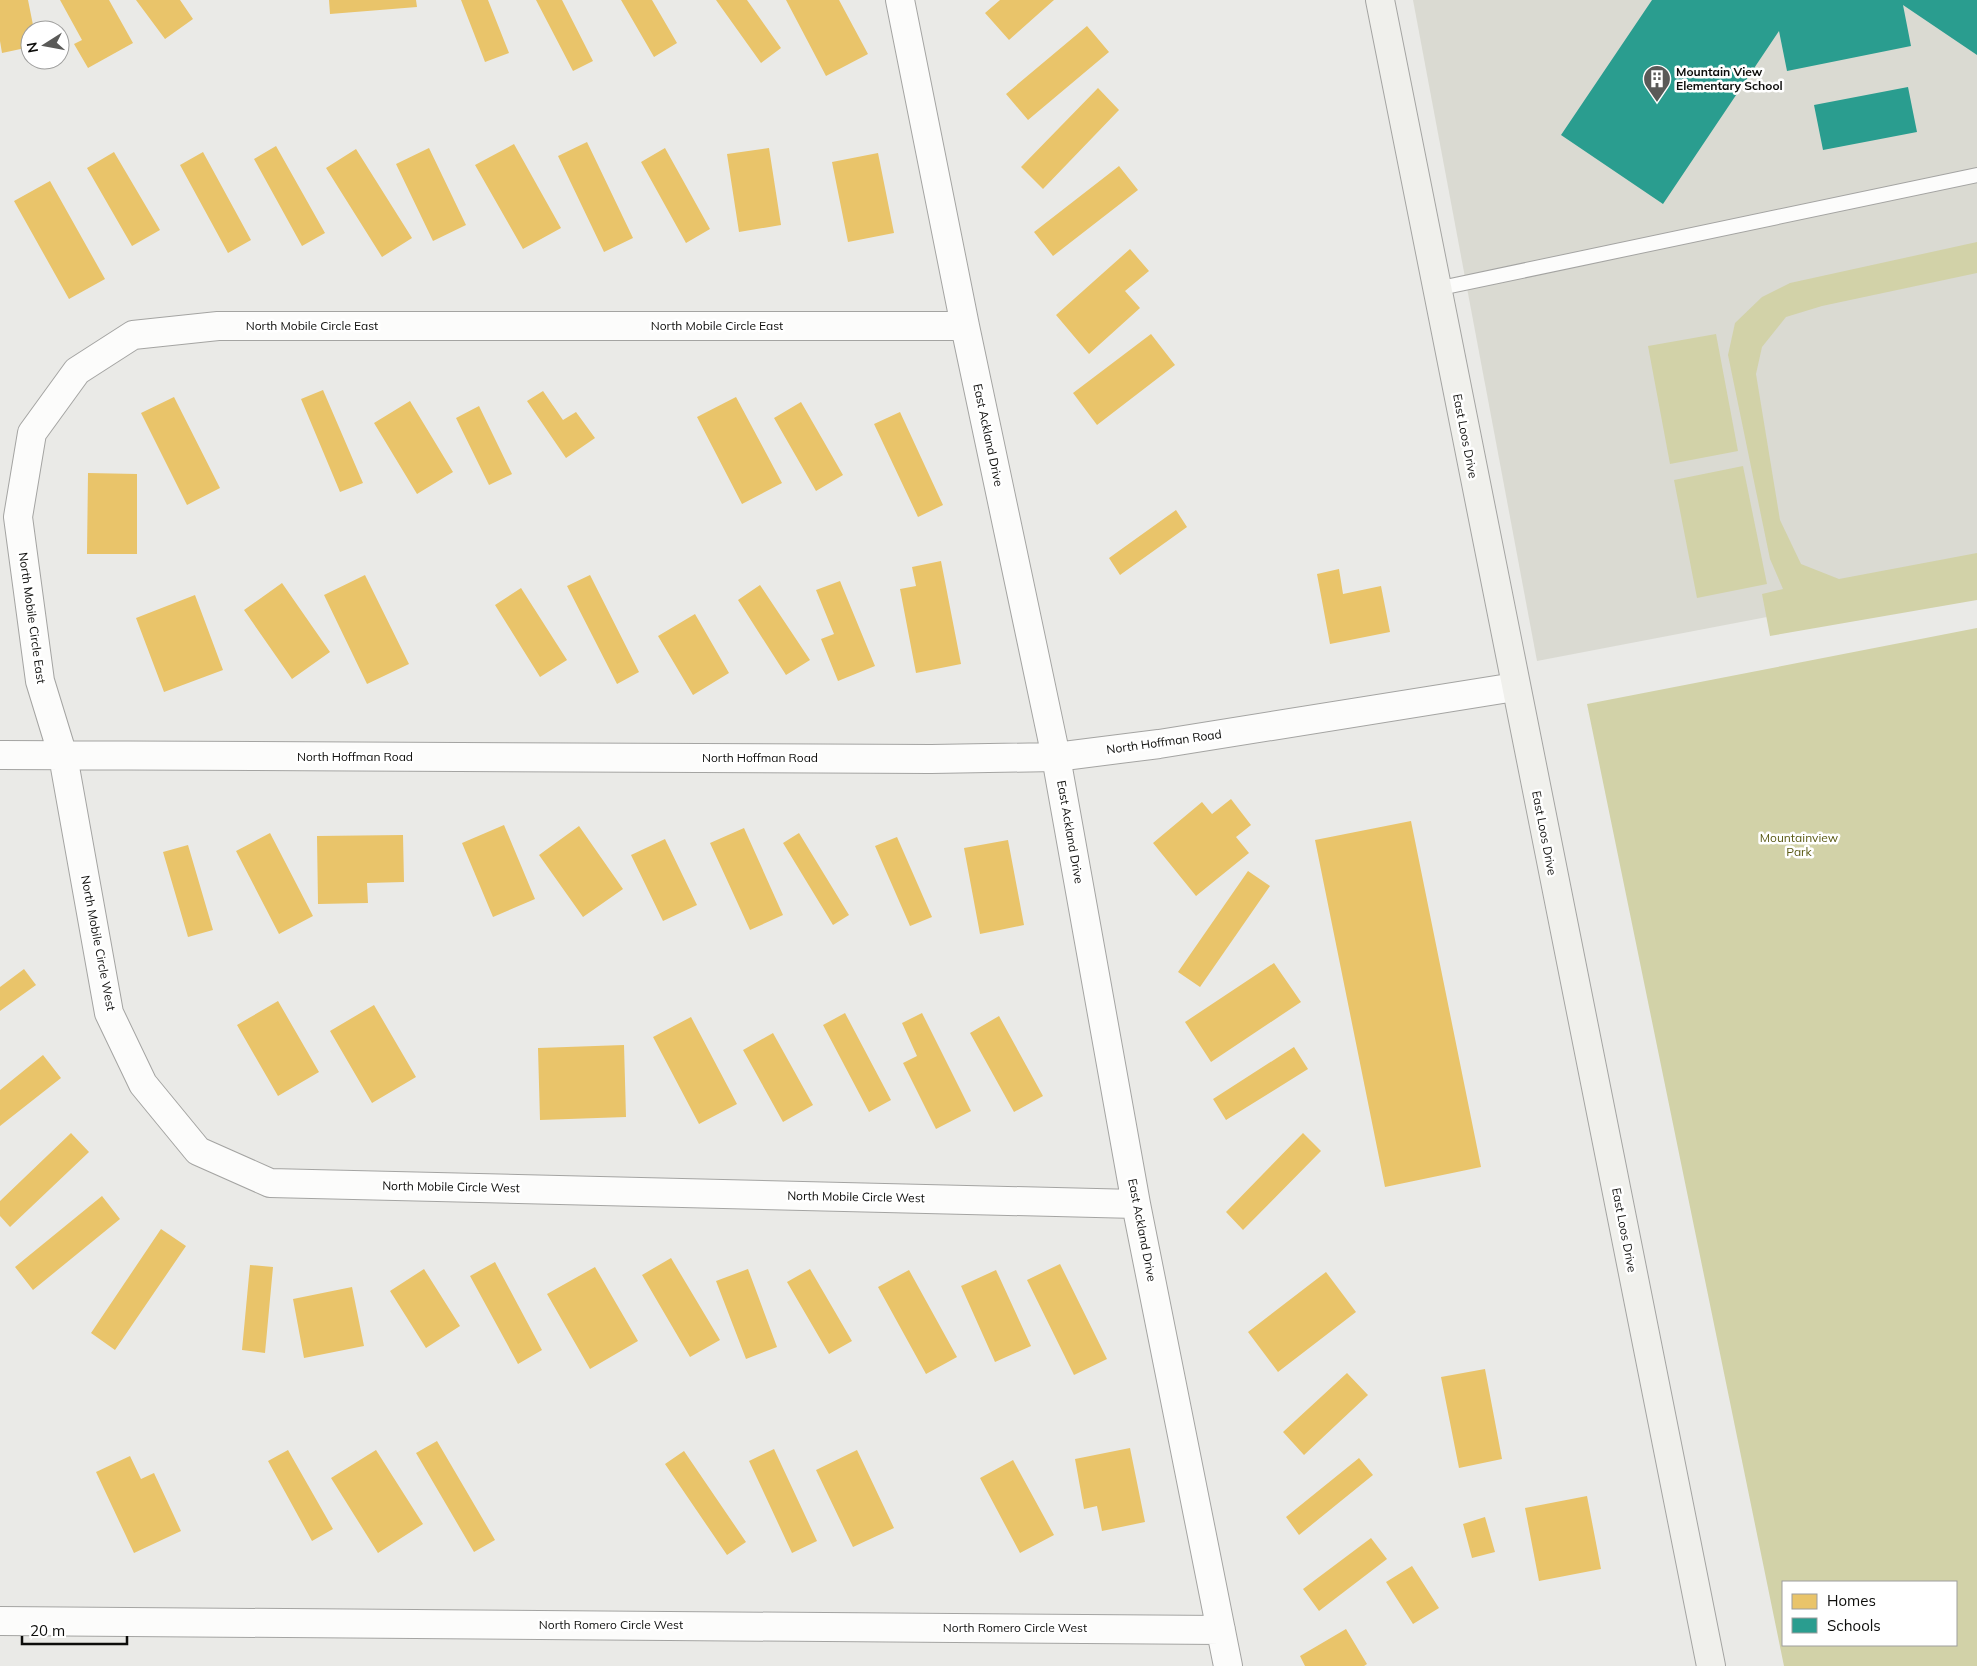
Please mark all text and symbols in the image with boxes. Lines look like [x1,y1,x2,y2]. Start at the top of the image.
north arrow [20,20,70,70]
text: N [22,41,42,54]
building icon: Mountain View Elementary School [1642,64,1672,103]
place label: Mountain View Elementary School [1676,64,1783,93]
street label: North Mobile Circle East [246,318,378,333]
street label: North Mobile Circle East [651,318,783,333]
street label: East Ackland Drive [970,382,1007,488]
street label: East Loos Drive [1450,392,1481,479]
street label: North Mobile Circle East [16,551,49,685]
street label: North Hoffman Road [1105,726,1222,757]
street label: North Hoffman Road [297,749,413,764]
street label: North Hoffman Road [702,750,818,765]
street label: East Ackland Drive [1054,779,1087,885]
street label: East Loos Drive [1529,789,1560,876]
park label: Mountainview Park [1760,830,1839,859]
street label: North Mobile Circle West [78,874,119,1012]
street label: East Ackland Drive [1125,1177,1160,1283]
street label: North Mobile Circle West [382,1178,520,1195]
street label: East Loos Drive [1609,1186,1640,1273]
street label: North Mobile Circle West [787,1188,925,1205]
legend [1782,1581,1957,1646]
text: Homes [1827,1591,1876,1610]
scale bar [22,1614,128,1646]
text: Schools [1827,1616,1881,1635]
street label: North Romero Circle West [539,1617,683,1632]
street label: North Romero Circle West [943,1620,1087,1635]
text: 20 m [30,1621,65,1640]

